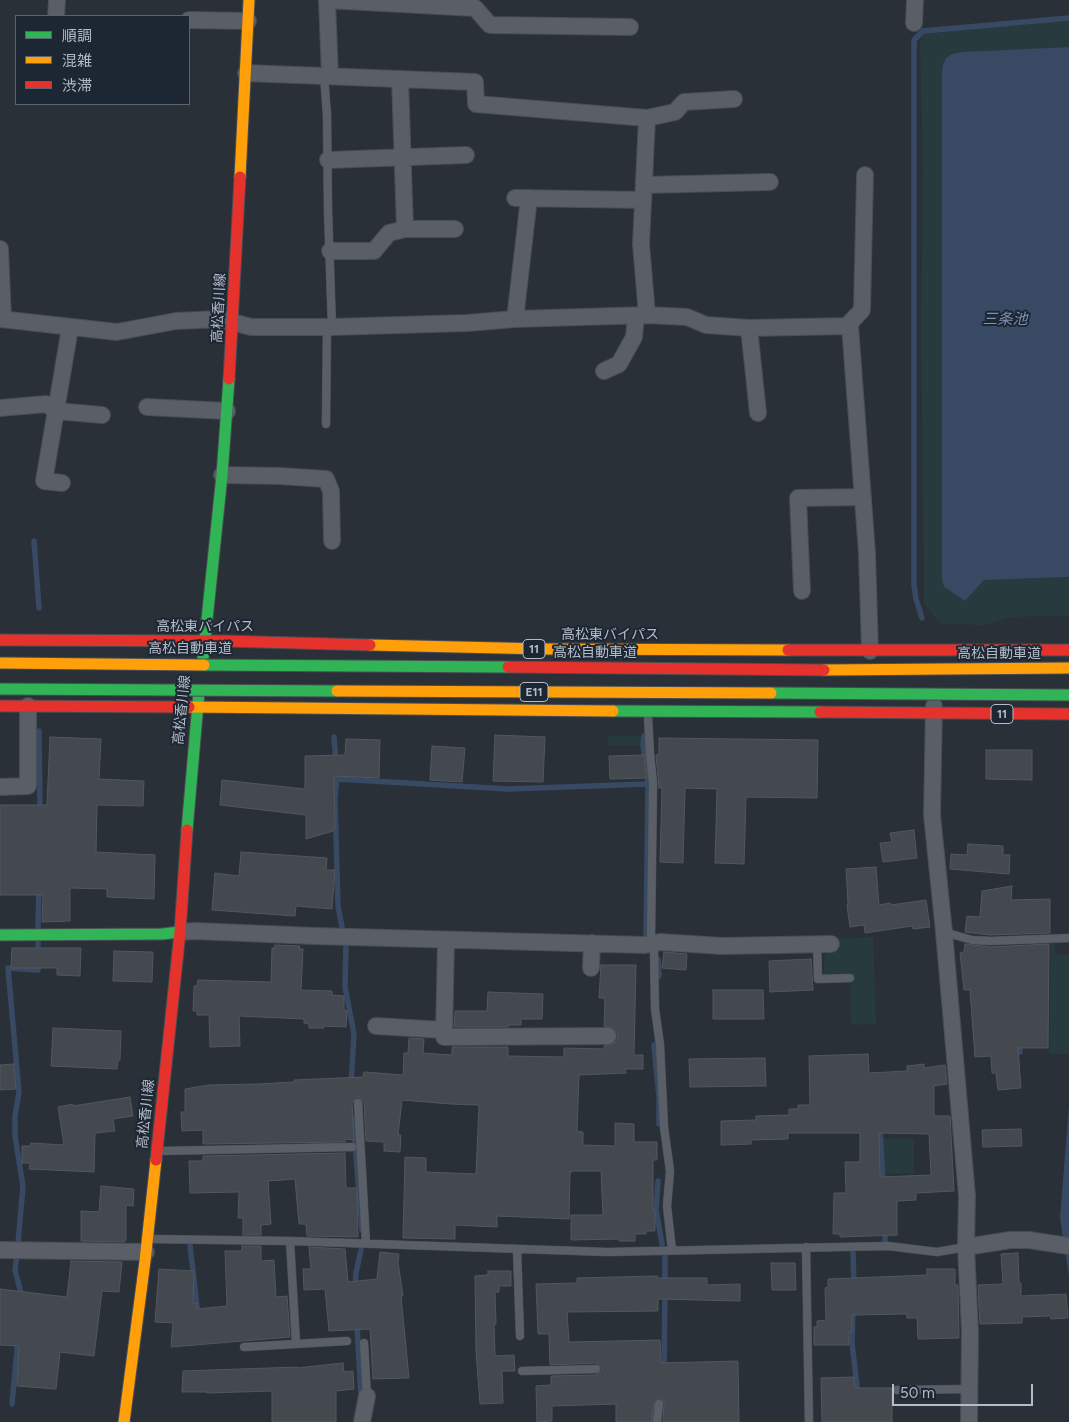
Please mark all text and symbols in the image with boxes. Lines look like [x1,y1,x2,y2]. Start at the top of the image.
legend [15,15,190,105]
text: 順調 [62,27,92,45]
text: 混雑 [62,52,92,70]
text: 渋滞 [62,77,92,95]
street label: 高松香川線 [209,273,229,343]
water label: 三条池 [983,311,1027,329]
street label: 高松東バイパス [156,619,254,635]
street label: 高松東バイパス [561,627,659,643]
road number: 11 [523,640,545,659]
street label: 高松自動車道 [148,641,232,657]
street label: 高松自動車道 [553,645,637,661]
street label: 高松自動車道 [957,646,1041,662]
street label: 高松香川線 [170,674,194,746]
road number: E11 [520,682,548,702]
road number: 11 [991,704,1013,724]
street label: 高松香川線 [134,1078,158,1150]
scale bar [894,1374,1035,1406]
text: 50 m [900,1384,935,1402]

